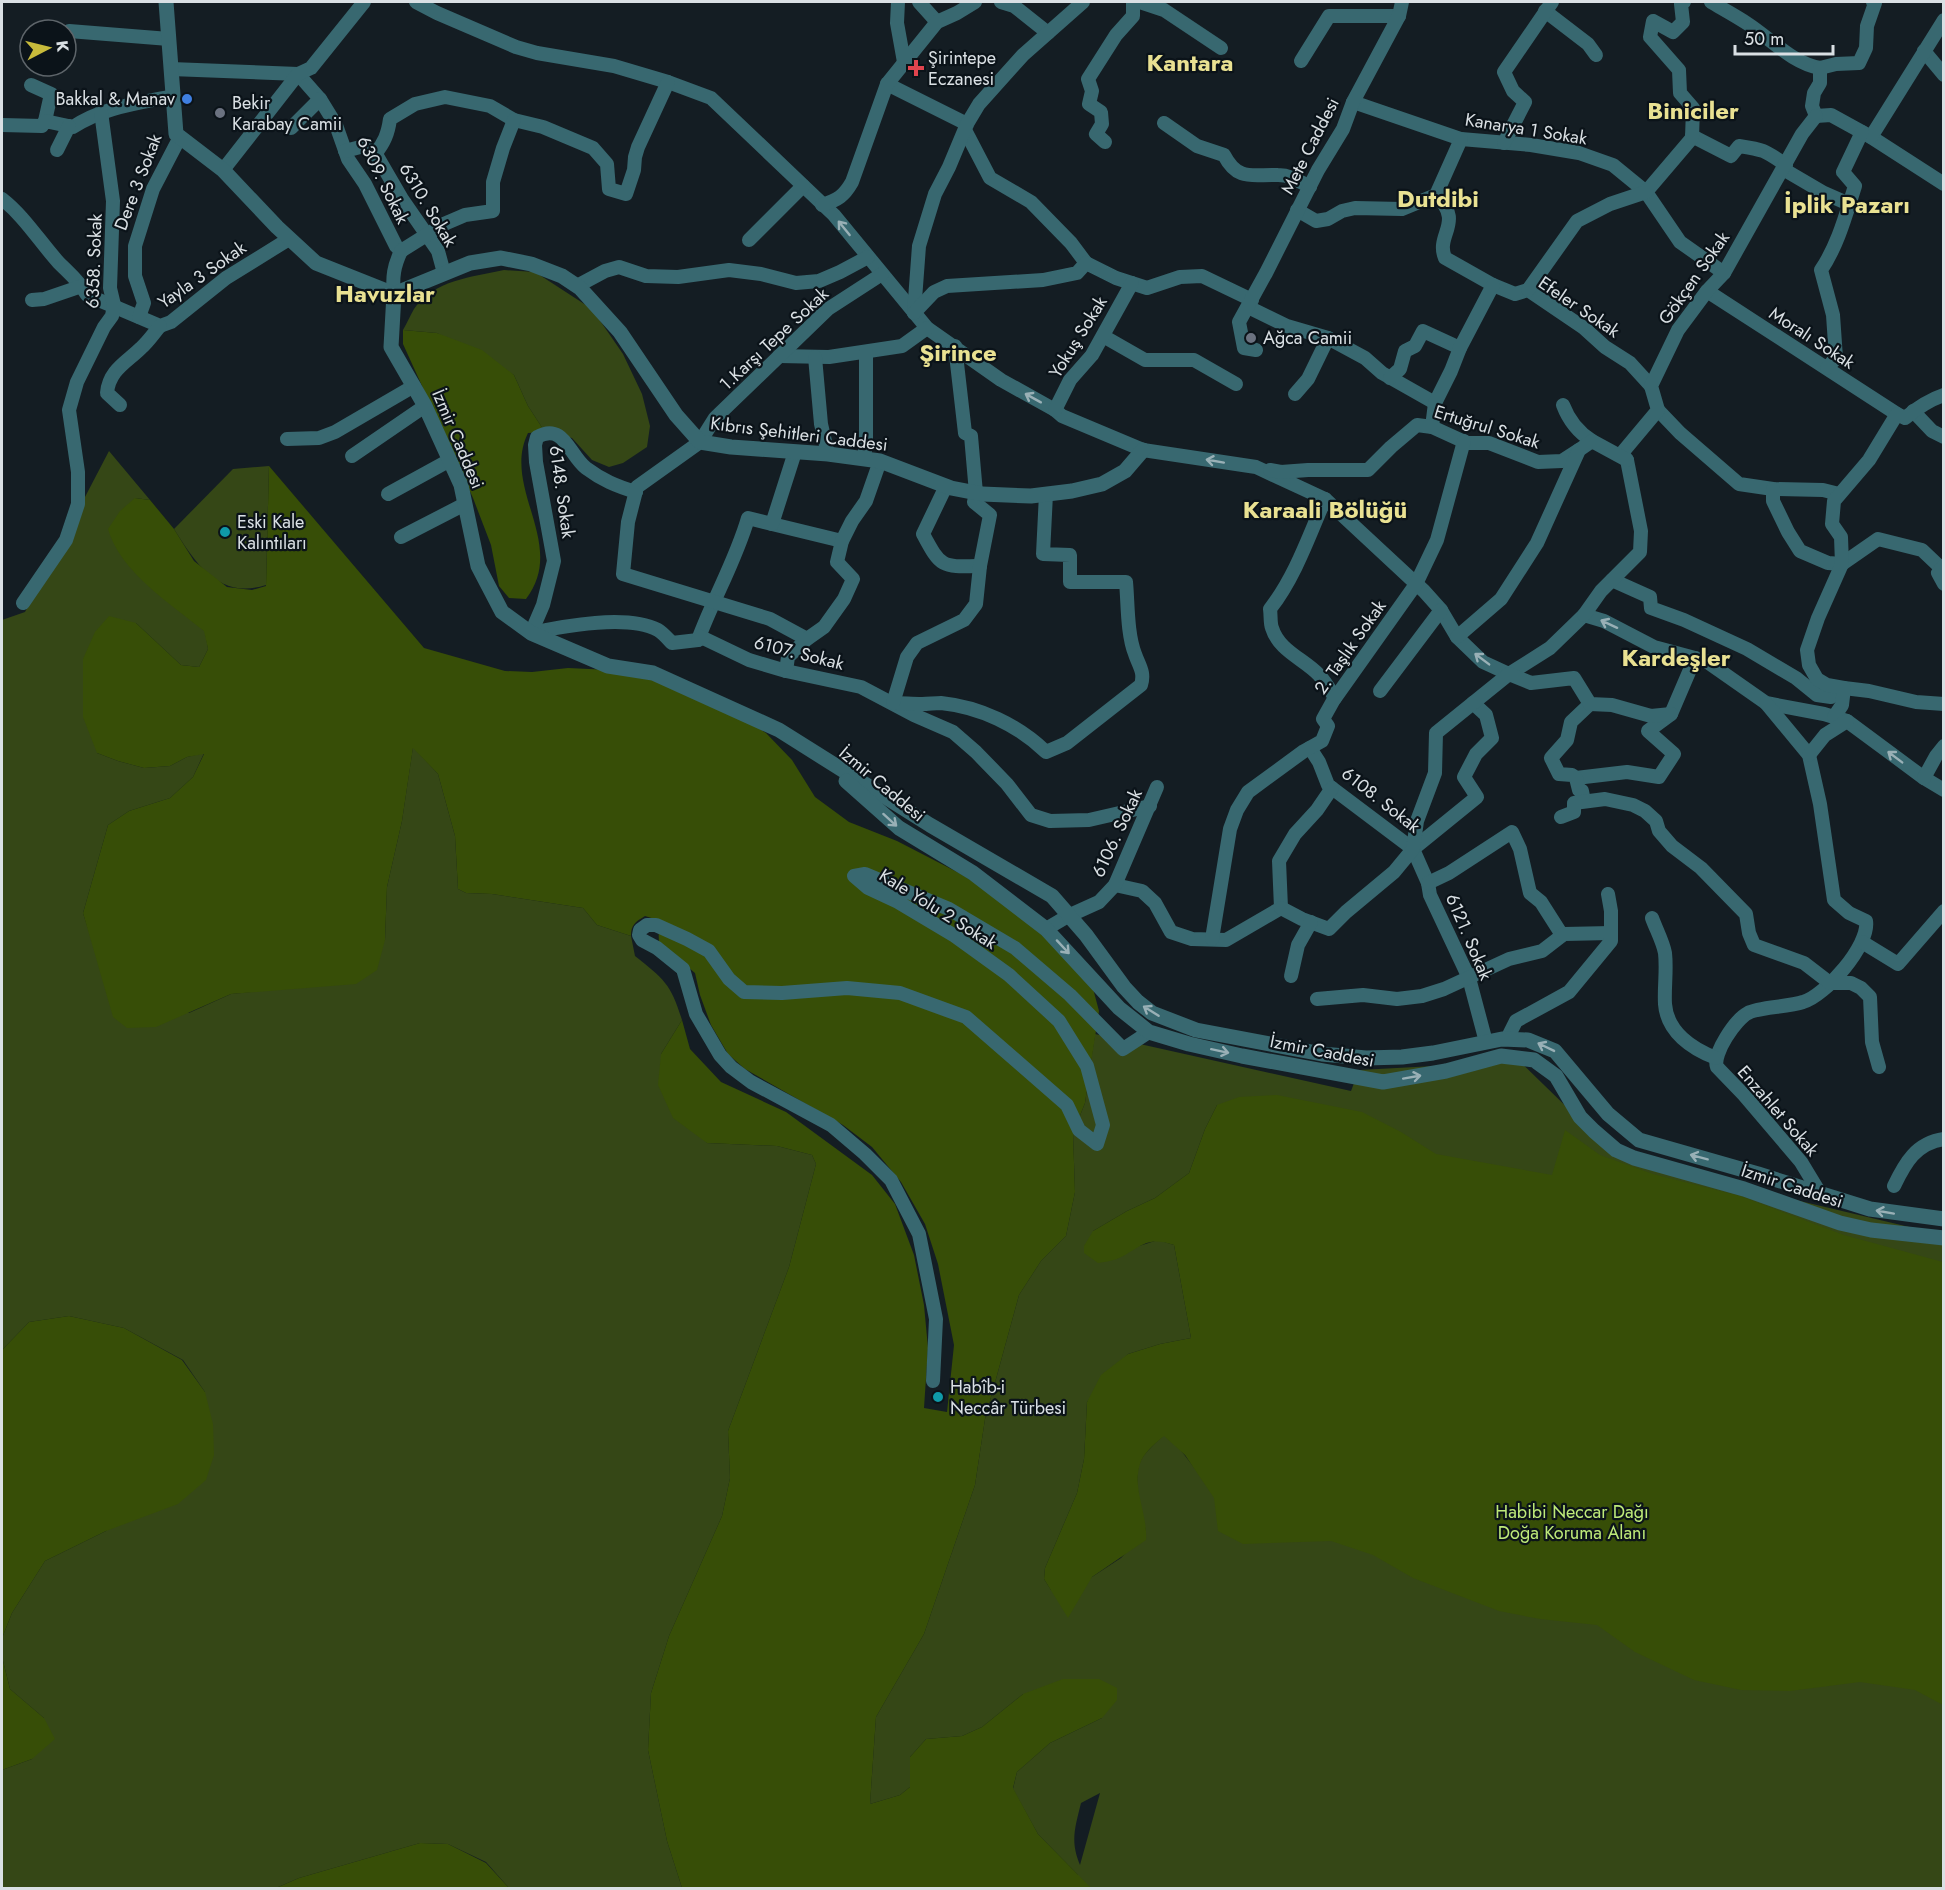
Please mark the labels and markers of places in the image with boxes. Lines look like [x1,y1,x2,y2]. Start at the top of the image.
place label: Şirintepe Eczanesi [928,45,996,92]
marker: Şirintepe Eczanesi [909,61,923,75]
place label: Bakkal & Manav [56,86,175,112]
place label: Bekir Karabay Camii [232,90,342,137]
marker: Bakkal & Manav [180,92,194,106]
marker: Bekir Karabay Camii [213,106,227,120]
place label: Ağca Camii [1263,325,1352,351]
marker: Ağca Camii [1244,331,1258,345]
place label: Eski Kale Kalıntıları [237,509,307,556]
marker: Eski Kale Kalıntıları [218,525,232,539]
place label: Habîb-i Neccâr Türbesi [950,1374,1066,1421]
marker: Habîb-i Neccâr Türbesi [931,1390,945,1404]

